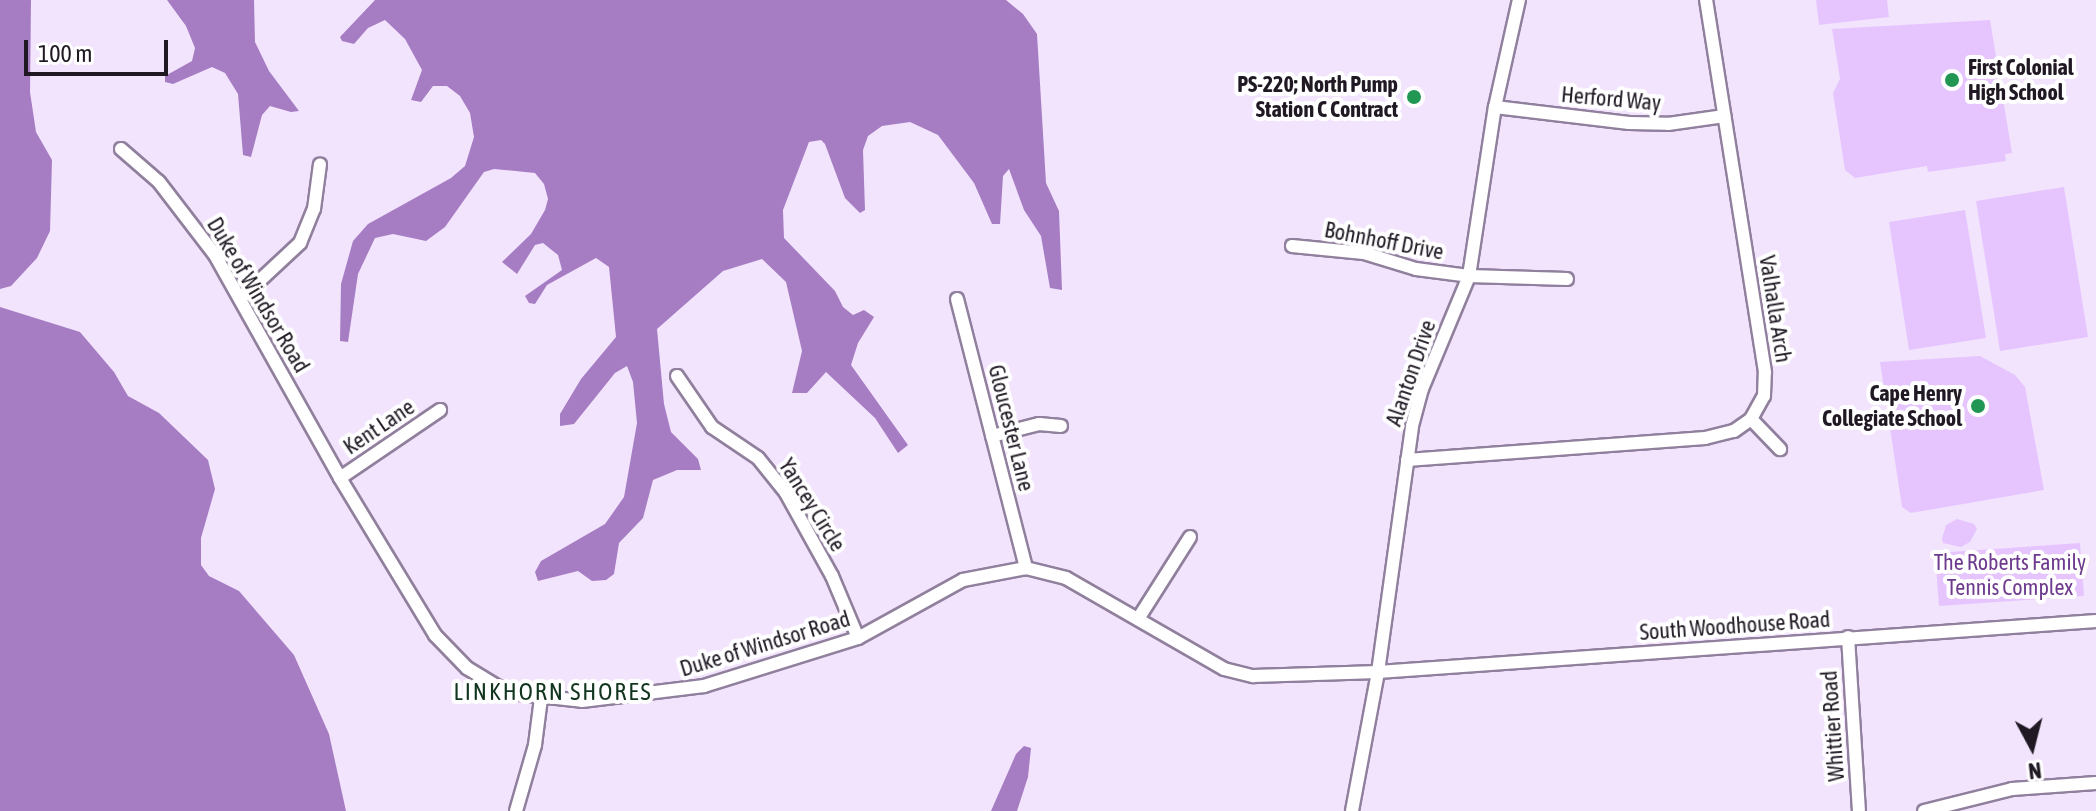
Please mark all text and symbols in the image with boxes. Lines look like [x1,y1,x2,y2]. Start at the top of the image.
scale bar [28,24,172,74]
text: 100 m [38,40,92,67]
place label: First Colonial High School [1968,54,2074,106]
place label: PS-220; North Pump Station C Contract [1237,71,1398,122]
marker: First Colonial High School [1943,71,1961,89]
street label: Herford Way [1560,81,1662,117]
marker: PS-220; North Pump Station C Contract [1405,88,1423,106]
street label: Duke of Windsor Road [201,213,315,377]
street label: Bohnhoff Drive [1322,217,1446,265]
street label: Valhalla Arch [1754,254,1796,364]
street label: Alanton Drive [1381,317,1441,429]
street label: Gloucester Lane [983,362,1039,494]
place label: Cape Henry Collegiate School [1822,380,1962,432]
street label: Kent Lane [339,394,419,460]
marker: Cape Henry Collegiate School [1969,397,1987,415]
street label: Yancey Circle [773,454,851,556]
park label: The Roberts Family Tennis Complex [1934,549,2086,600]
street label: Duke of Windsor Road [677,606,853,682]
street label: South Woodhouse Road [1639,606,1831,646]
street label: Whittier Road [1816,670,1850,782]
district label: LINKHORN SHORES [453,678,653,706]
north arrow [1992,707,2072,787]
text: N [2027,757,2043,785]

